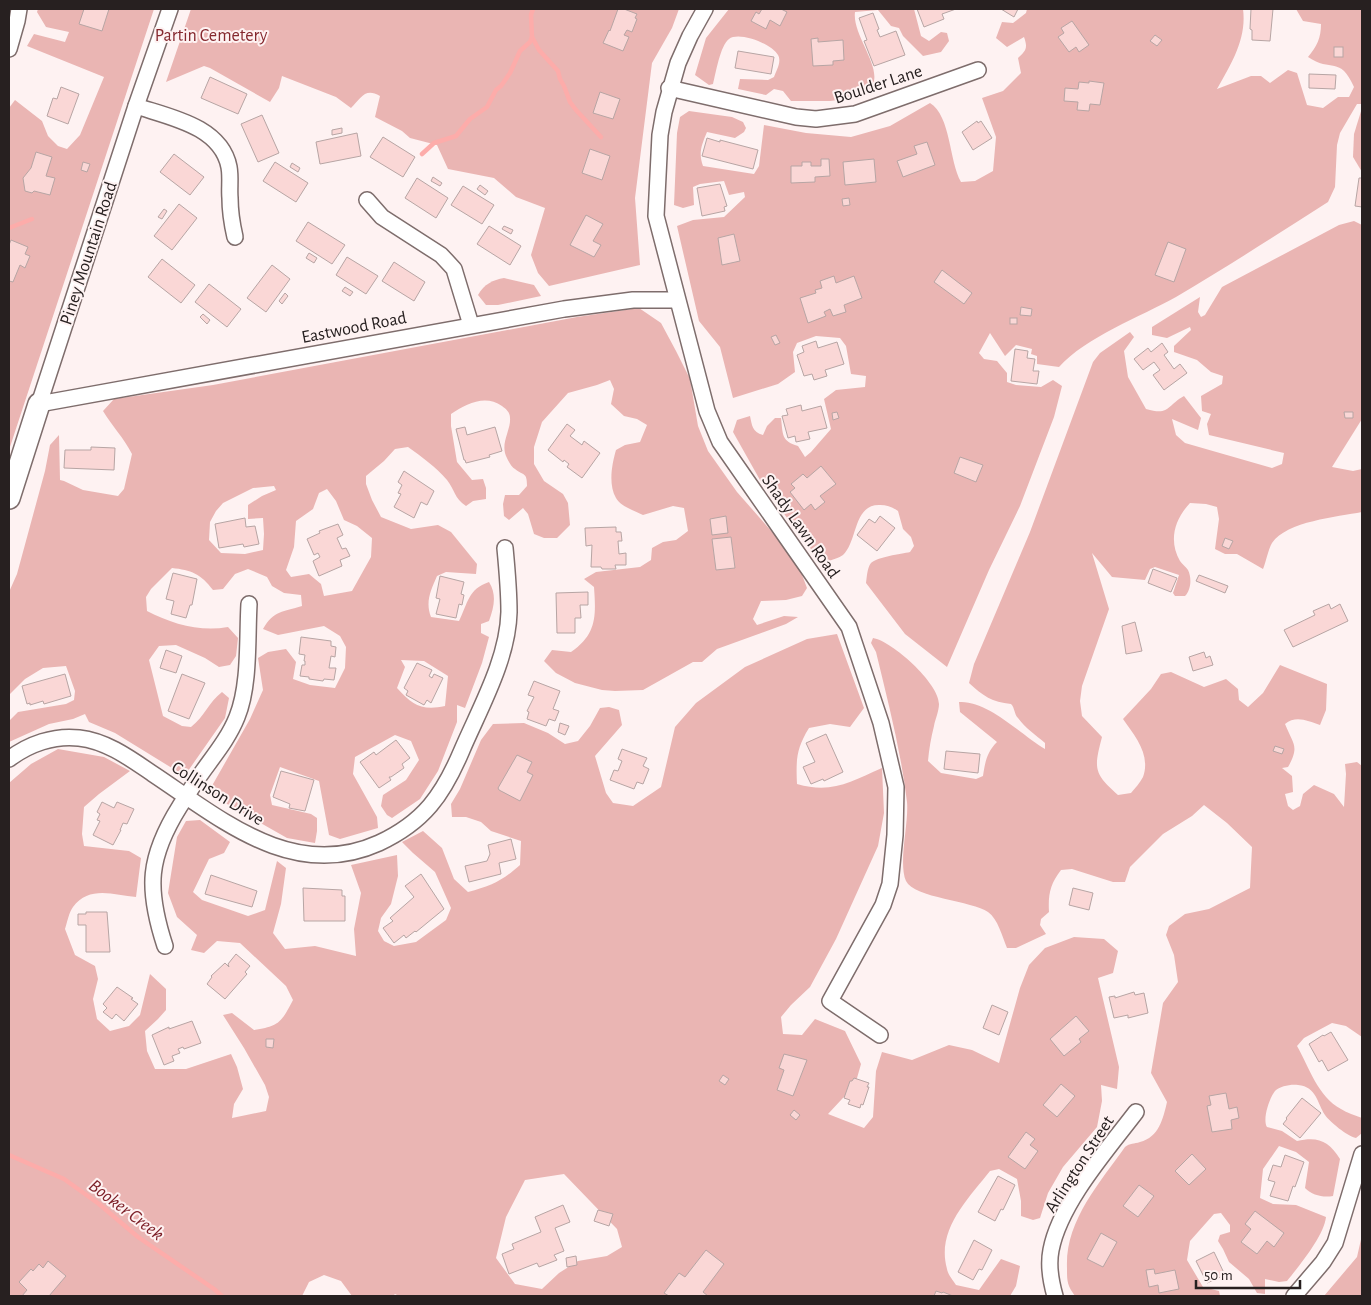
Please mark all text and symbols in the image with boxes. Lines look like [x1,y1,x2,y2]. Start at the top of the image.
park label: Partin Cemetery [155,27,268,45]
street label: Boulder Lane [832,62,925,108]
street label: Piney Mountain Road [57,179,121,327]
street label: Eastwood Road [300,309,408,347]
street label: Shady Lawn Road [758,472,842,582]
street label: Collinson Drive [168,758,267,829]
street label: Arlington Street [1042,1113,1118,1216]
water label: Booker Creek [85,1176,167,1244]
scale bar [1196,1258,1300,1290]
text: 50 m [1204,1268,1233,1283]

